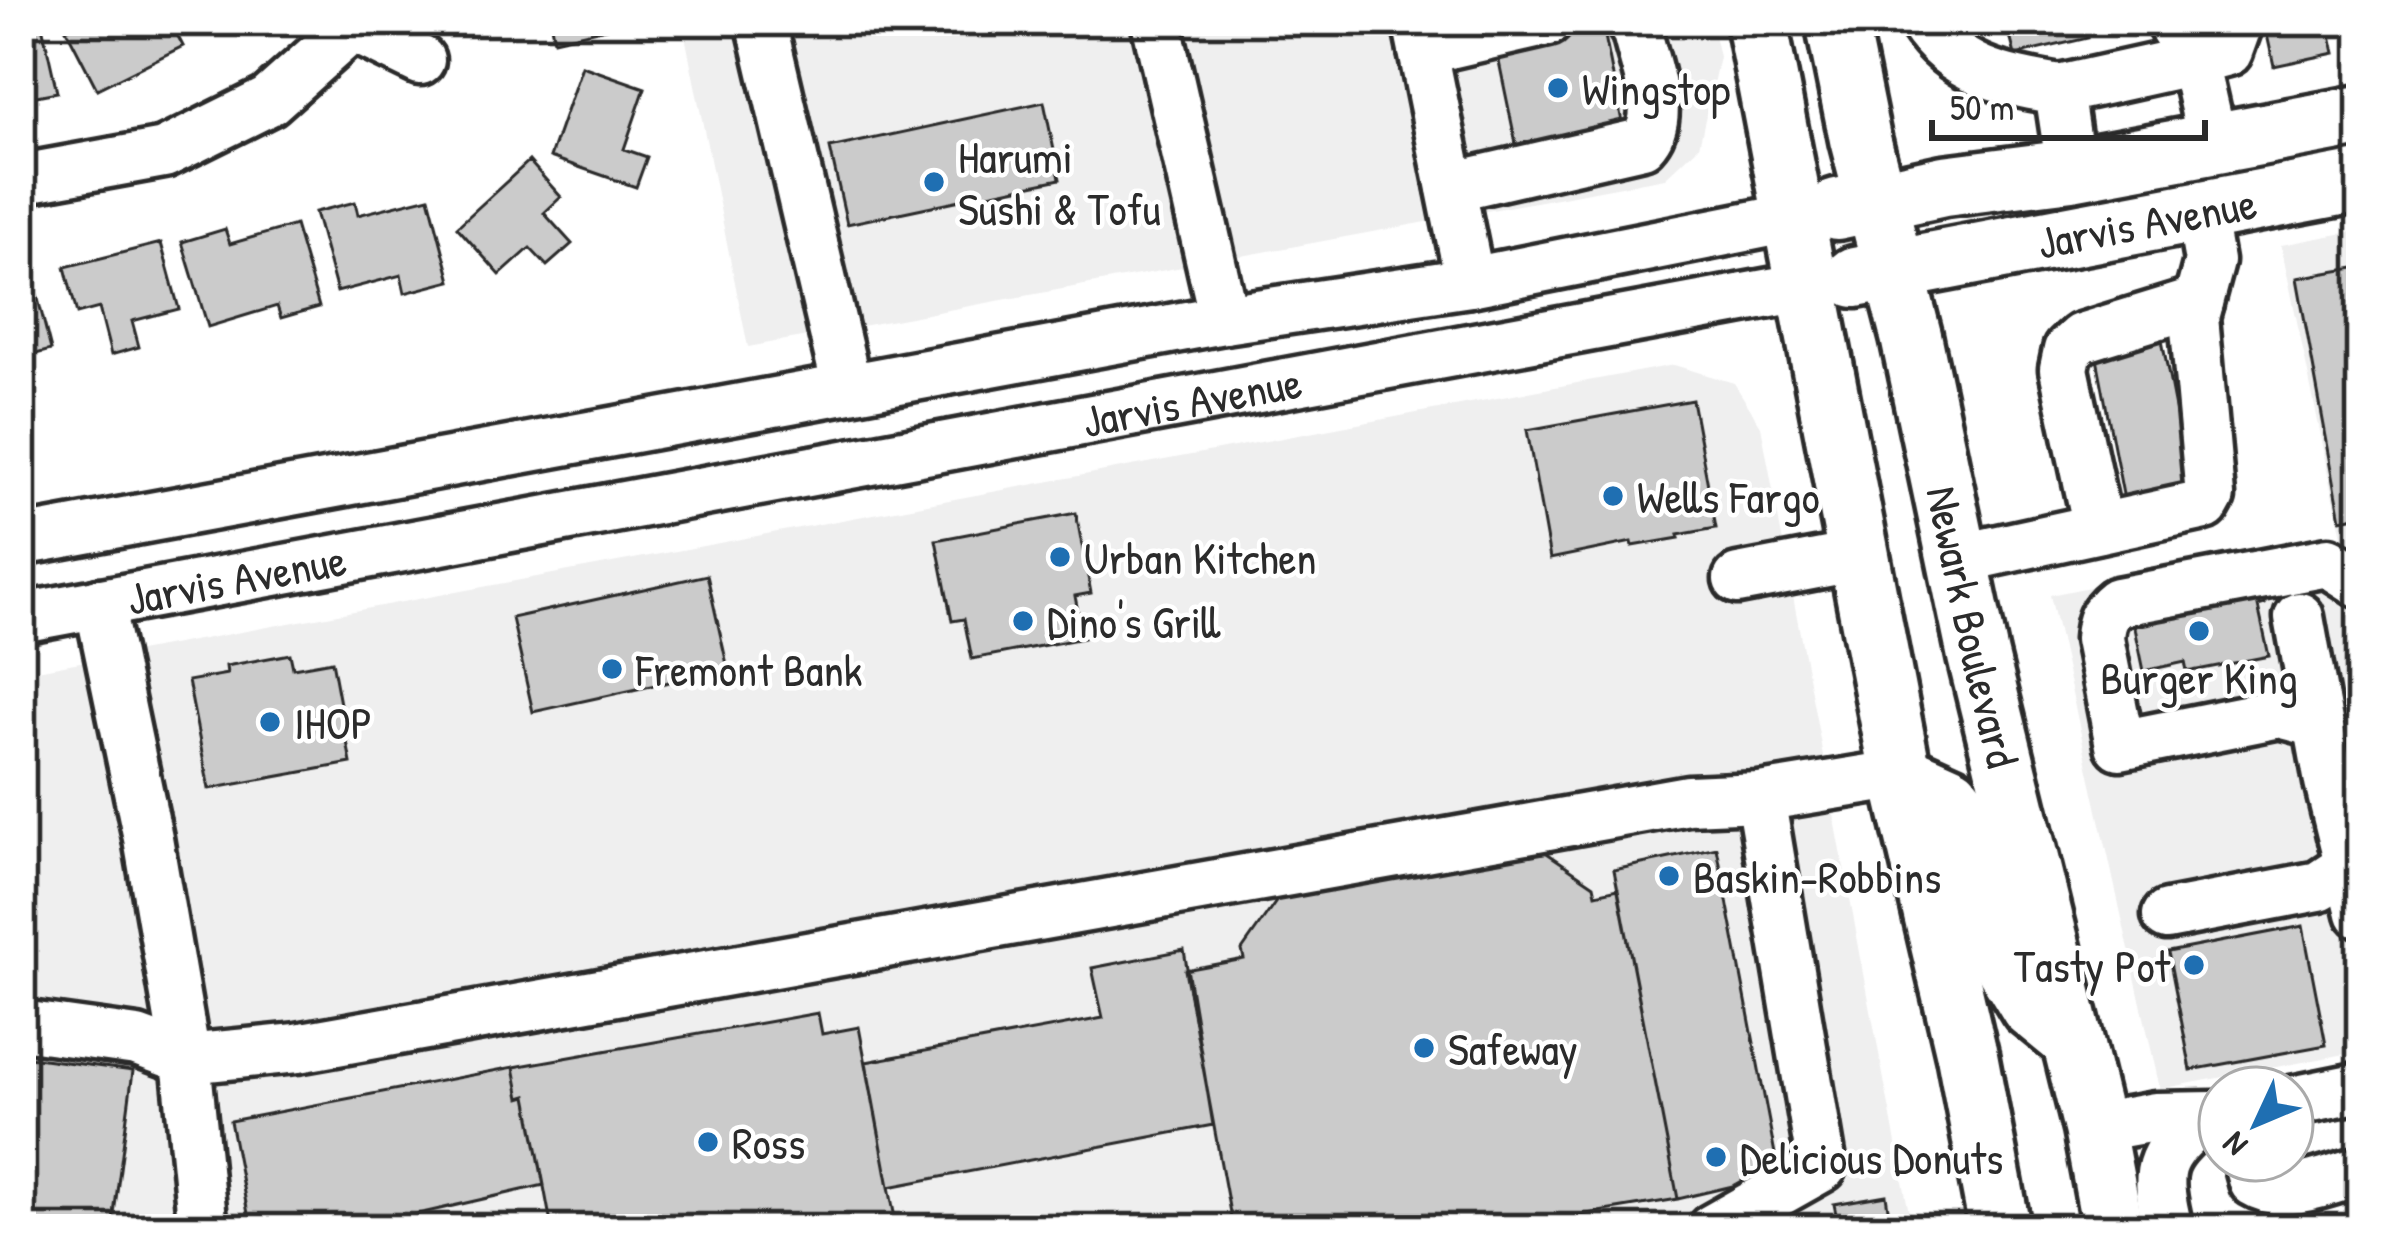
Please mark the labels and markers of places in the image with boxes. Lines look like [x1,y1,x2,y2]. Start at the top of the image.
place label: Wingstop [1582,58,1730,119]
marker: Wingstop [1545,75,1571,101]
place label: Harumi Sushi & Tofu [958,126,1161,239]
marker: Harumi Sushi & Tofu [921,169,947,195]
place label: Wells Fargo [1637,466,1820,527]
marker: Wells Fargo [1600,483,1626,509]
place label: Urban Kitchen [1084,527,1317,588]
marker: Urban Kitchen [1047,544,1073,570]
place label: Dino's Grill [1047,591,1221,652]
marker: Dino's Grill [1010,608,1036,634]
marker: Burger King [2186,618,2212,644]
place label: Fremont Bank [635,639,863,700]
place label: Burger King [2100,647,2298,708]
marker: Fremont Bank [599,656,625,682]
place label: IHOP [294,692,372,753]
marker: IHOP [257,709,283,735]
place label: Baskin-Robbins [1693,846,1941,907]
marker: Baskin-Robbins [1656,863,1682,889]
place label: Tasty Pot [2014,935,2171,996]
marker: Tasty Pot [2181,952,2207,978]
place label: Safeway [1448,1018,1578,1079]
marker: Safeway [1411,1035,1437,1061]
place label: Ross [732,1112,805,1173]
place label: Delicious Donuts [1740,1127,2003,1188]
marker: Ross [695,1129,721,1155]
marker: Delicious Donuts [1703,1144,1729,1170]

